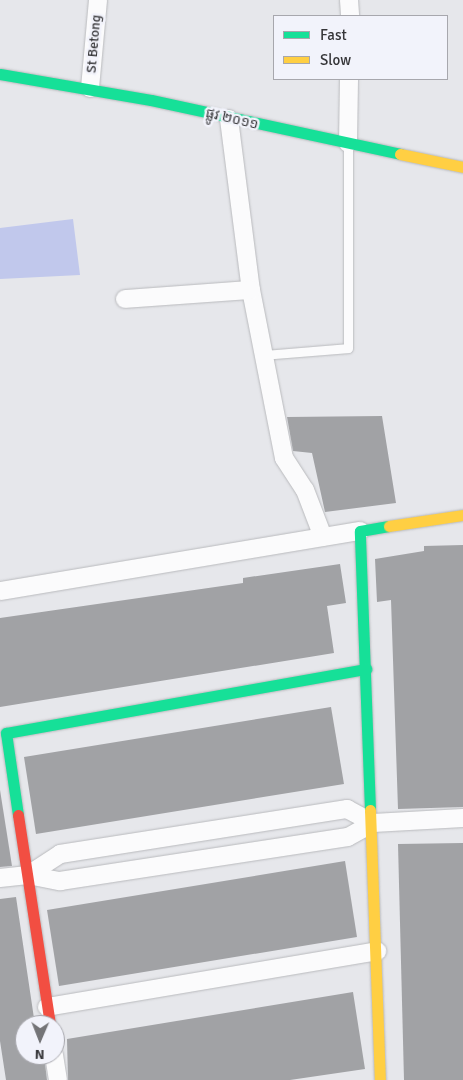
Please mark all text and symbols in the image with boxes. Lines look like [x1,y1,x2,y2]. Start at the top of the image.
street label: St Betong [83,14,105,74]
legend [273,15,448,80]
text: Fast [320,26,347,44]
text: Slow [320,51,351,69]
street label: ផ្លូវ ២០១១ [204,105,260,133]
north arrow [15,1015,65,1065]
text: N [35,1046,45,1063]

